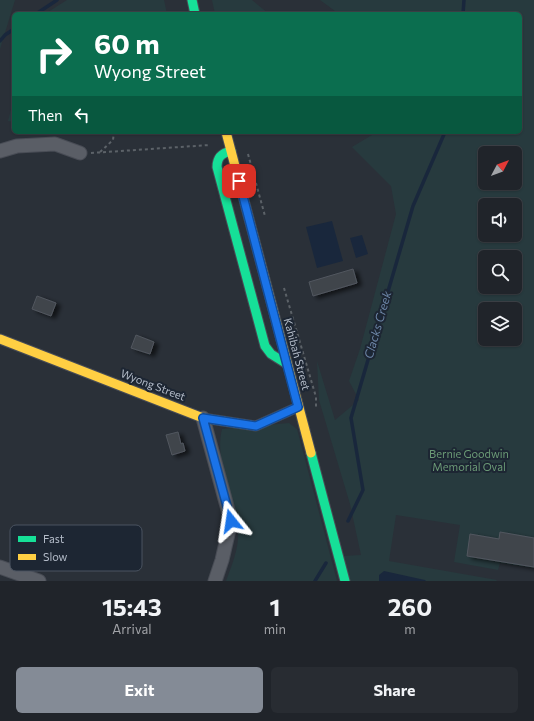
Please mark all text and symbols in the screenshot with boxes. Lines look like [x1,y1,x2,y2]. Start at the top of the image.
text: 60 m [94,26,160,60]
icon: right [28,28,80,80]
text: Wyong Street [94,60,206,82]
icon: left [71,104,93,126]
text: Then [28,106,63,124]
north arrow [478,146,522,190]
map controls [478,146,522,346]
pin [222,164,256,198]
icon: arrive [228,170,250,192]
button: sound [478,198,522,242]
button: search [478,250,522,294]
water label: Clacks Creek [361,289,394,360]
button: layers [478,302,522,346]
street label: Kahibah Street [282,316,313,392]
street label: Wyong Street [119,366,188,403]
park label: Bernie Goodwin Memorial Oval [429,447,509,473]
position arrow [210,500,252,542]
legend [10,525,142,571]
text: Fast [43,532,65,545]
text: Slow [43,550,68,563]
text: 15:43 [102,592,162,621]
text: 1 [269,592,280,621]
text: 260 [388,592,432,621]
text: Arrival [112,621,152,637]
text: min [264,621,286,637]
text: m [404,621,416,637]
button: Exit [16,667,263,713]
button: Share [271,667,518,713]

